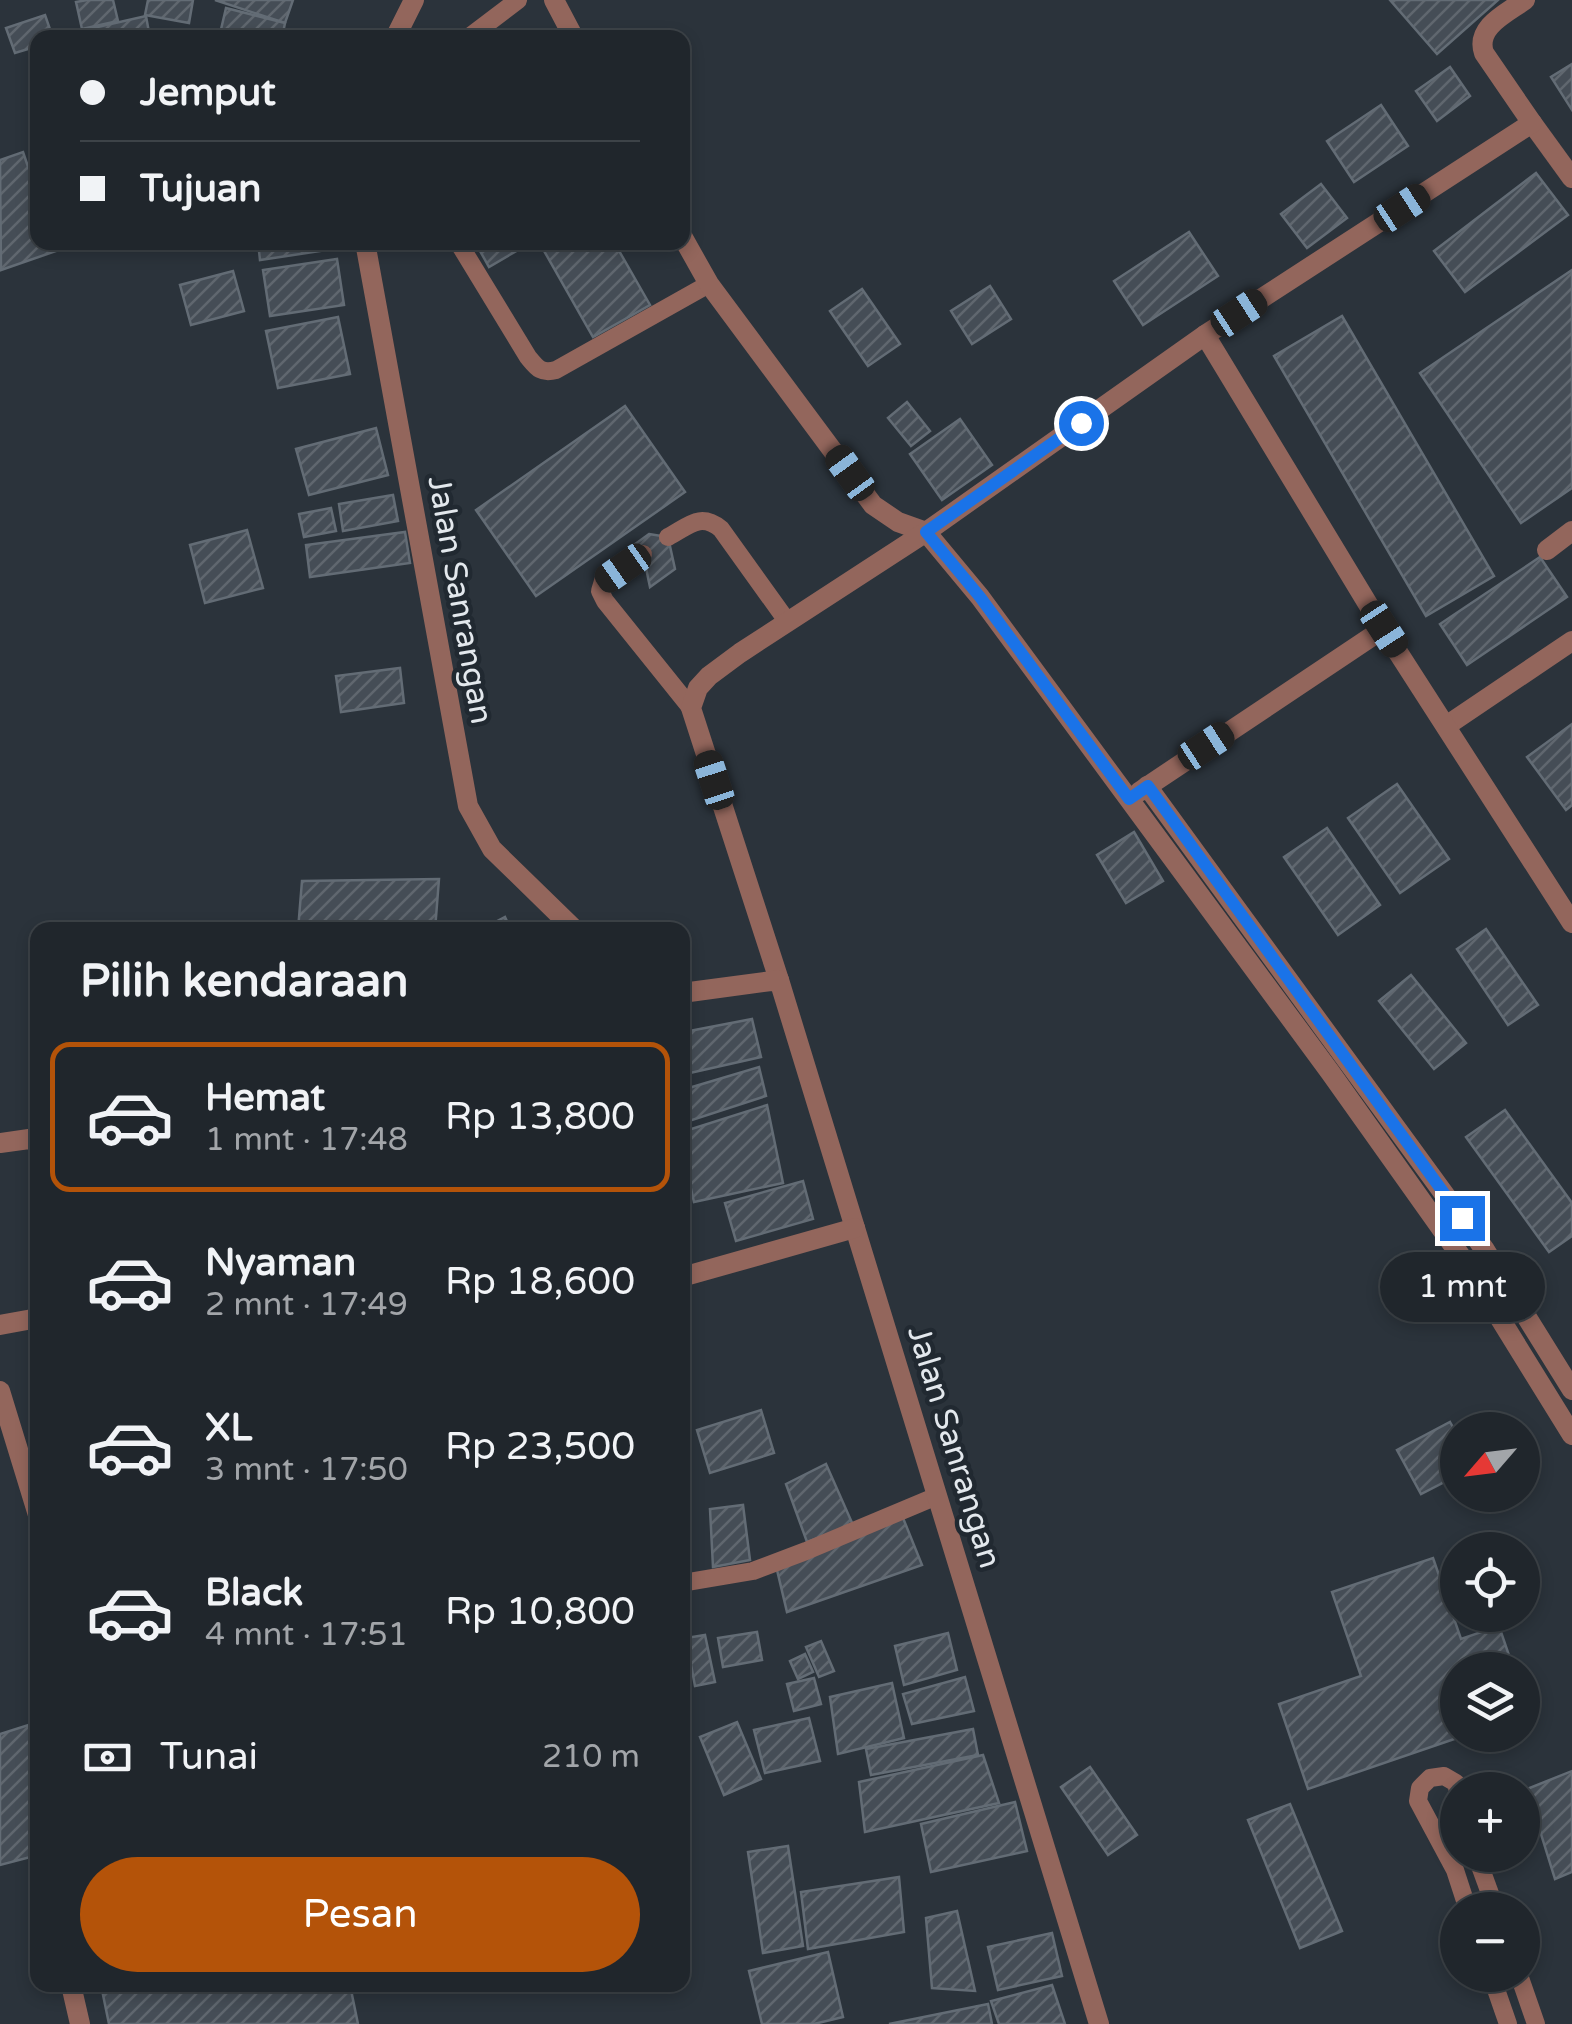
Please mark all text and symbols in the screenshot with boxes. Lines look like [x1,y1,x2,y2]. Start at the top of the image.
text: Jemput [140,70,276,116]
text: Tujuan [140,166,261,212]
car [1369,179,1435,237]
car [1206,284,1272,342]
route start [1059,401,1104,446]
car [820,440,880,506]
street label: Jalan Sanrangan [419,473,501,727]
car [590,539,656,597]
car [1355,596,1413,662]
car [1173,717,1239,775]
car [690,747,738,813]
text: Pilih kendaraan [80,955,409,1009]
icon: car [85,1072,175,1162]
text: Hemat [205,1075,325,1121]
text: Rp 13,800 [445,1094,635,1140]
text: 1 mnt · 17:48 [205,1121,408,1159]
route end [1440,1196,1485,1241]
icon: car [85,1237,175,1327]
text: Nyaman [205,1240,356,1286]
callout: 1 mnt [1380,1253,1544,1323]
text: Rp 18,600 [445,1259,635,1305]
text: 1 mnt [1418,1268,1507,1306]
text: 2 mnt · 17:49 [205,1286,408,1324]
street label: Jalan Sanrangan [899,1321,1009,1573]
icon: car [85,1402,175,1492]
text: XL [205,1405,252,1451]
north arrow [1440,1412,1540,1512]
map controls [1440,1412,1540,1992]
text: Rp 23,500 [445,1424,635,1470]
text: 3 mnt · 17:50 [205,1451,408,1489]
button: locate [1440,1532,1540,1632]
icon: car [85,1567,175,1657]
text: Black [205,1570,303,1616]
text: Rp 10,800 [445,1589,635,1635]
text: 4 mnt · 17:51 [205,1616,408,1654]
button: layers [1440,1652,1540,1752]
icon: cash [80,1730,135,1785]
text: Tunai [160,1734,258,1780]
text: 210 m [542,1738,640,1776]
button: + [1440,1772,1540,1872]
button: Pesan [80,1857,640,1972]
button: − [1440,1892,1540,1992]

